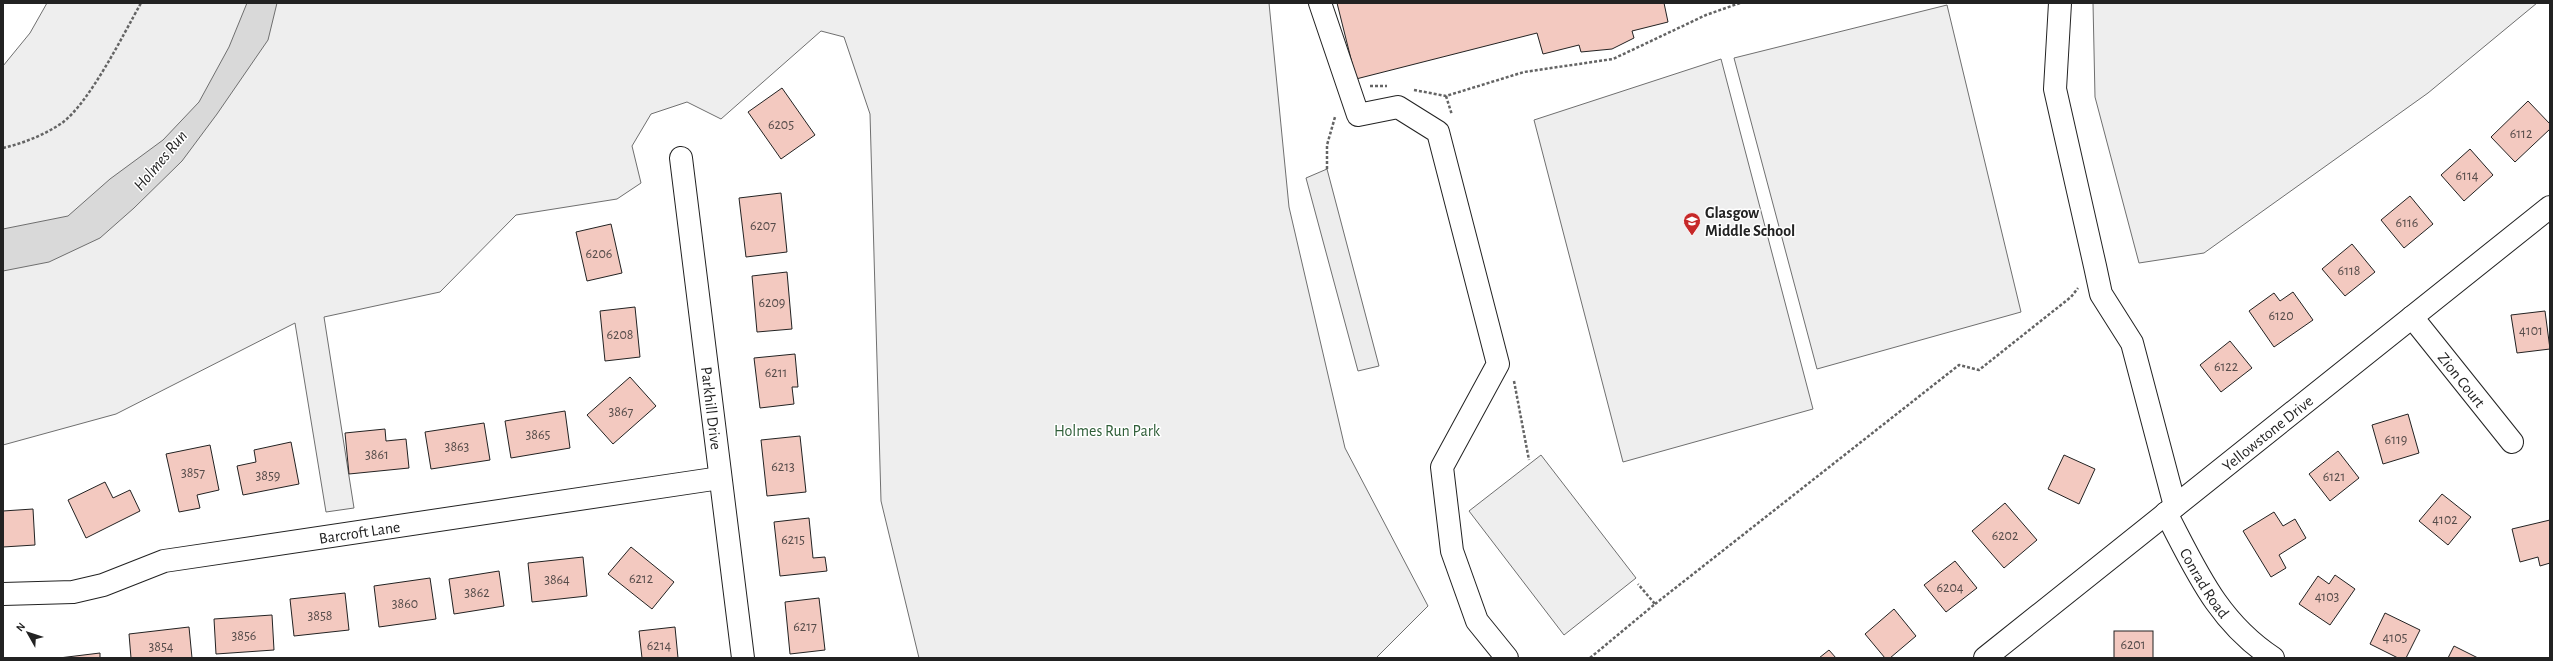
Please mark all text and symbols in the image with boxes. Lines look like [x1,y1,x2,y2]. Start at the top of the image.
house number: 6205 [768,118,794,132]
water label: Holmes Run [130,127,190,194]
house number: 6112 [2510,127,2532,141]
house number: 6114 [2456,169,2479,183]
place label: Glasgow Middle School [1705,205,1795,239]
school or university icon: Glasgow Middle School [1682,211,1702,236]
house number: 6116 [2396,216,2418,230]
house number: 6207 [750,219,776,233]
house number: 6206 [586,247,612,261]
house number: 6118 [2338,264,2360,278]
house number: 6209 [759,296,785,310]
house number: 6120 [2268,309,2294,323]
house number: 4101 [2519,324,2543,338]
house number: 6208 [607,328,633,342]
street label: Zion Court [2435,350,2488,411]
house number: 6122 [2214,360,2238,374]
street label: Parkhill Drive [698,366,724,451]
house number: 6211 [765,366,787,380]
street label: Yellowstone Drive [2219,393,2316,475]
house number: 3867 [609,405,634,419]
park label: Holmes Run Park [1054,423,1161,439]
house number: 3865 [526,428,551,442]
house number: 6119 [2385,433,2407,447]
house number: 3863 [445,440,470,454]
house number: 3861 [365,448,389,462]
house number: 6213 [771,460,795,474]
house number: 3857 [181,466,205,480]
house number: 3859 [256,469,280,483]
house number: 6121 [2323,470,2345,484]
house number: 4102 [2432,513,2458,527]
street label: Barcroft Lane [318,519,401,547]
house number: 6202 [1992,529,2018,543]
house number: 6215 [781,533,805,547]
street label: Conrad Road [2177,546,2232,621]
house number: 6212 [629,572,653,586]
house number: 3864 [544,573,570,587]
house number: 6204 [1936,581,1964,595]
house number: 3862 [464,586,490,600]
house number: 4103 [2315,590,2340,604]
house number: 3860 [392,597,418,611]
house number: 3858 [308,609,332,623]
north arrow [8,613,48,653]
house number: 6217 [793,620,817,634]
text: N [14,621,27,633]
house number: 3856 [232,629,256,643]
house number: 4105 [2383,631,2408,645]
house number: 6201 [2120,638,2146,652]
house number: 6214 [647,639,672,653]
house number: 3854 [149,640,174,654]

